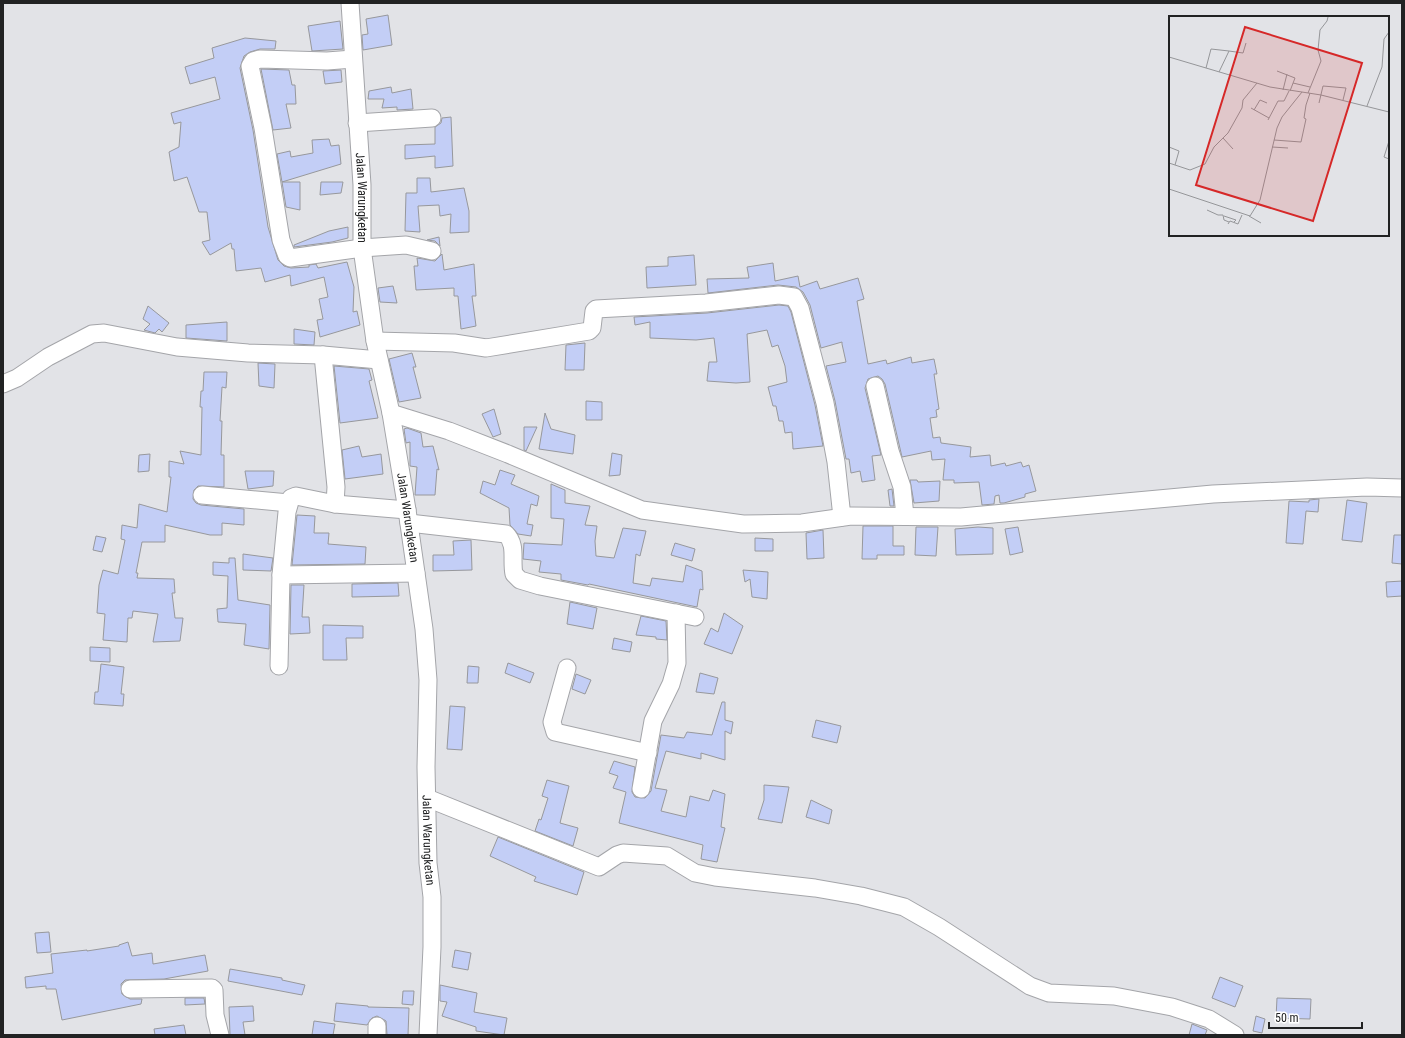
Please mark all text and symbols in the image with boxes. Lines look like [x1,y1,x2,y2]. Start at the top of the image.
inset map [1169,16,1389,236]
street label: Jalan Warungketan [353,152,369,243]
street label: Jalan Warungketan [394,472,421,564]
street label: Jalan Warungketan [420,795,438,886]
scale bar [1269,1004,1362,1030]
text: 50 m [1275,1011,1299,1025]

